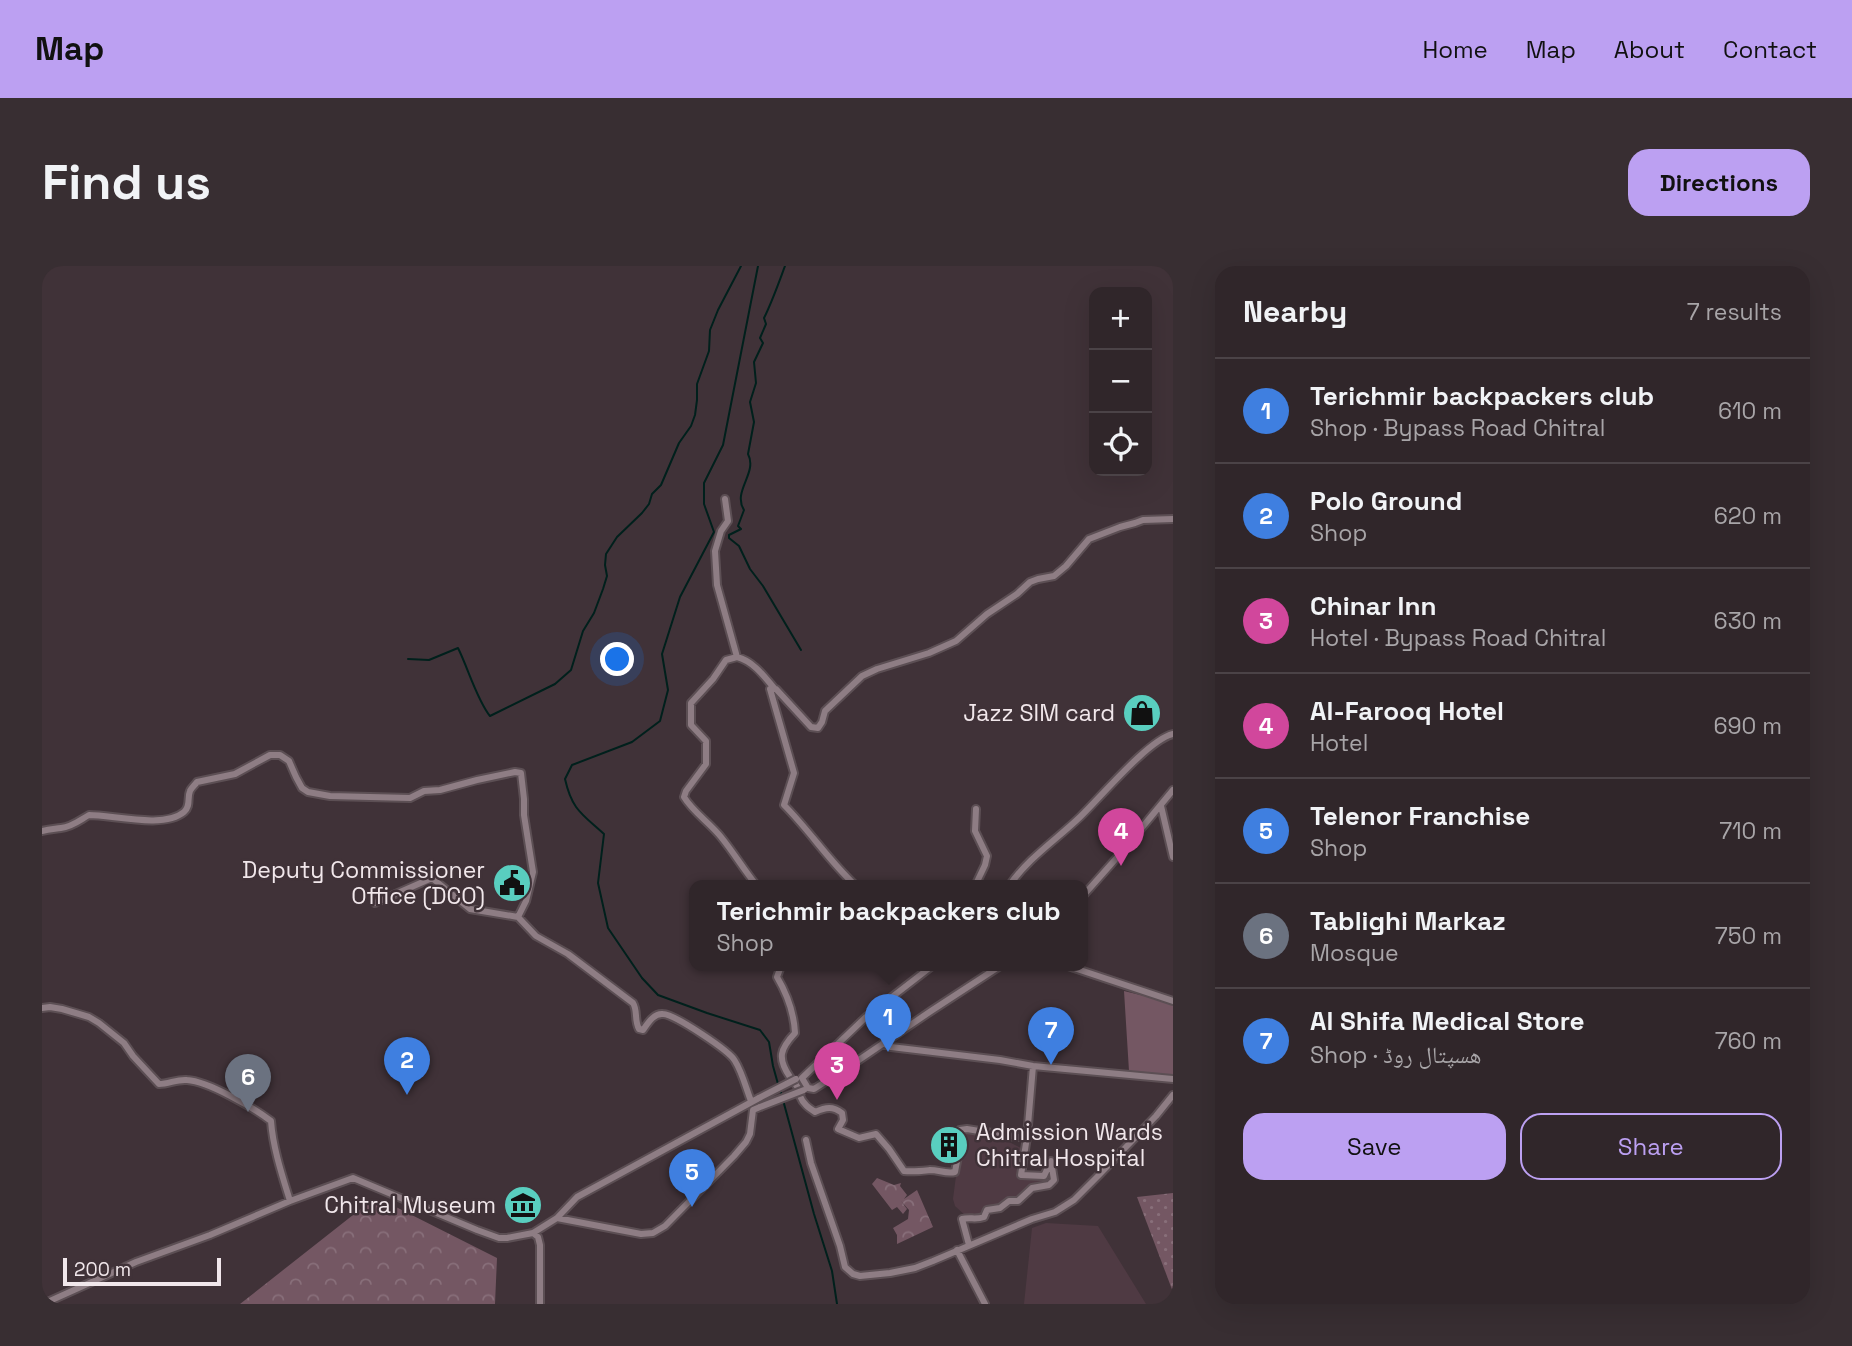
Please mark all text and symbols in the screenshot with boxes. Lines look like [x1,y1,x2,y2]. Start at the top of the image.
text: Map [35,28,104,70]
text: Home [1422,34,1488,65]
text: Map [1526,34,1576,65]
text: About [1614,34,1685,65]
text: Contact [1723,34,1817,65]
button: Directions [1628,149,1810,216]
text: Find us [42,151,211,213]
map controls [1089,287,1152,476]
button: + [1089,287,1152,350]
text: Nearby [1243,292,1347,331]
text: 7 results [1687,297,1782,327]
button: − [1089,350,1152,413]
text: Terichmir backpackers club [1310,379,1654,413]
text: 1 [1261,396,1271,426]
text: 610 m [1718,396,1782,426]
button: locate [1089,413,1152,476]
text: Shop · Bypass Road Chitral [1310,413,1605,443]
text: Polo Ground [1310,484,1462,518]
text: 2 [1259,501,1273,531]
text: 620 m [1714,501,1782,531]
text: Shop [1310,518,1367,548]
text: Chinar Inn [1310,589,1437,623]
text: 3 [1259,606,1273,636]
text: 630 m [1714,606,1782,636]
text: Hotel · Bypass Road Chitral [1310,623,1606,653]
your location [600,642,634,676]
shop icon: Jazz SIM card [1121,692,1163,734]
text: Al-Farooq Hotel [1310,694,1504,728]
place label: Jazz SIM card [963,698,1115,728]
text: 4 [1259,711,1273,741]
text: 690 m [1713,711,1782,741]
text: Hotel [1310,728,1368,758]
text: Telenor Franchise [1310,799,1530,833]
pin: 4 [1098,808,1144,866]
text: 5 [1259,816,1273,846]
text: 710 m [1719,816,1782,846]
text: Shop [1310,833,1367,863]
place label: Deputy Commissioner Office (DCO) [242,855,485,911]
public building icon: Deputy Commissioner Office (DCO) [491,862,533,904]
popup [689,880,1088,971]
text: Terichmir backpackers club [716,894,1061,928]
text: Tablighi Markaz [1310,904,1506,938]
text: 6 [1259,921,1273,951]
text: 750 m [1715,921,1782,951]
text: Shop [716,928,774,958]
text: Mosque [1310,938,1399,968]
pin: 1 [865,994,911,1052]
text: Al Shifa Medical Store [1310,1004,1585,1038]
pin: 7 [1028,1007,1074,1065]
text: 7 [1260,1026,1272,1056]
text: 760 m [1715,1026,1782,1056]
pin: 2 [384,1037,430,1095]
text: Shop · ھسپتال روڈ [1310,1040,1481,1070]
pin: 3 [814,1042,860,1100]
pin: 6 [225,1054,271,1112]
button: Save [1243,1113,1506,1180]
button: Share [1520,1113,1782,1180]
place label: Admission Wards Chitral Hospital [976,1117,1163,1173]
building icon: Admission Wards Chitral Hospital [928,1124,970,1166]
pin: 5 [669,1149,715,1207]
museum icon: Chitral Museum [502,1184,544,1226]
place label: Chitral Museum [324,1190,496,1220]
scale bar [63,1255,220,1287]
text: 200 m [74,1257,131,1282]

